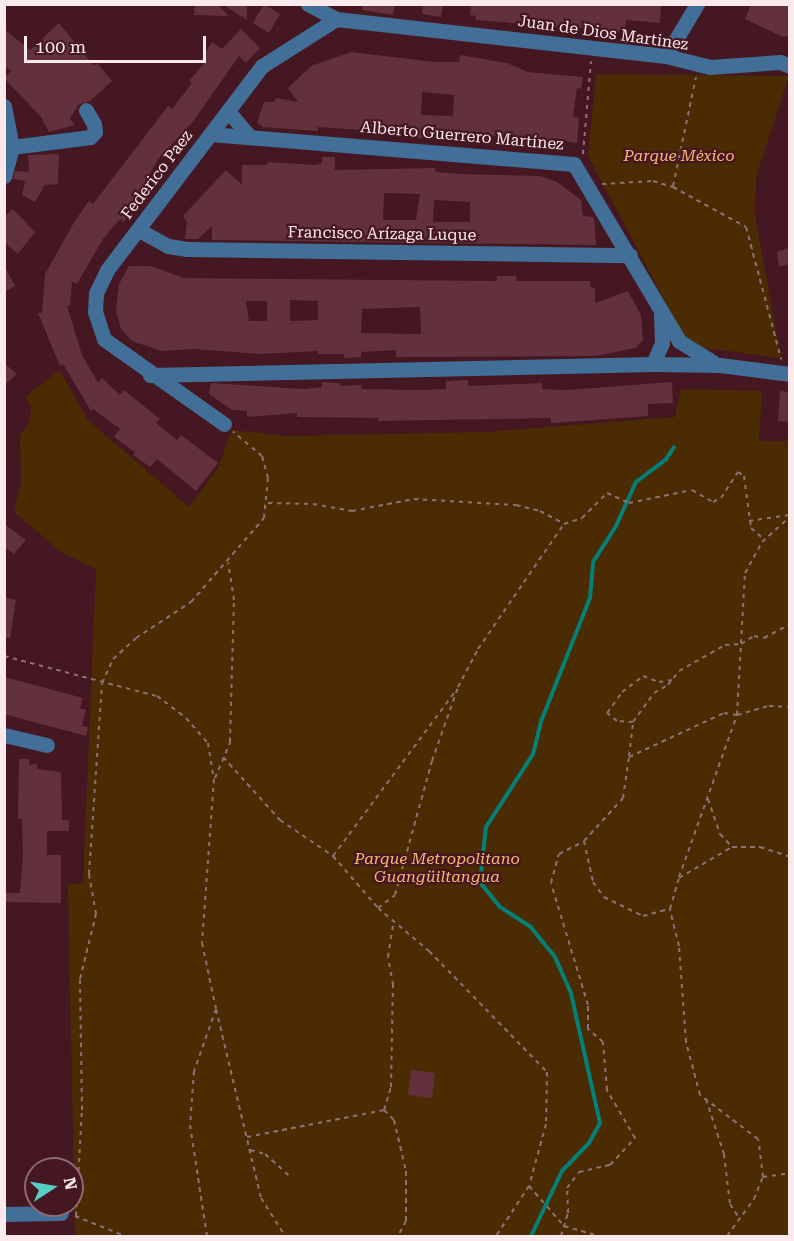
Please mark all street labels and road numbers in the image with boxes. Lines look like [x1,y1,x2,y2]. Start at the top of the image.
street label: Juan de Dios Martinez [516,12,690,54]
street label: Alberto Guerrero Martínez [360,118,564,154]
street label: Federico Paez [117,127,197,223]
street label: Francisco Arízaga Luque [287,223,477,245]

